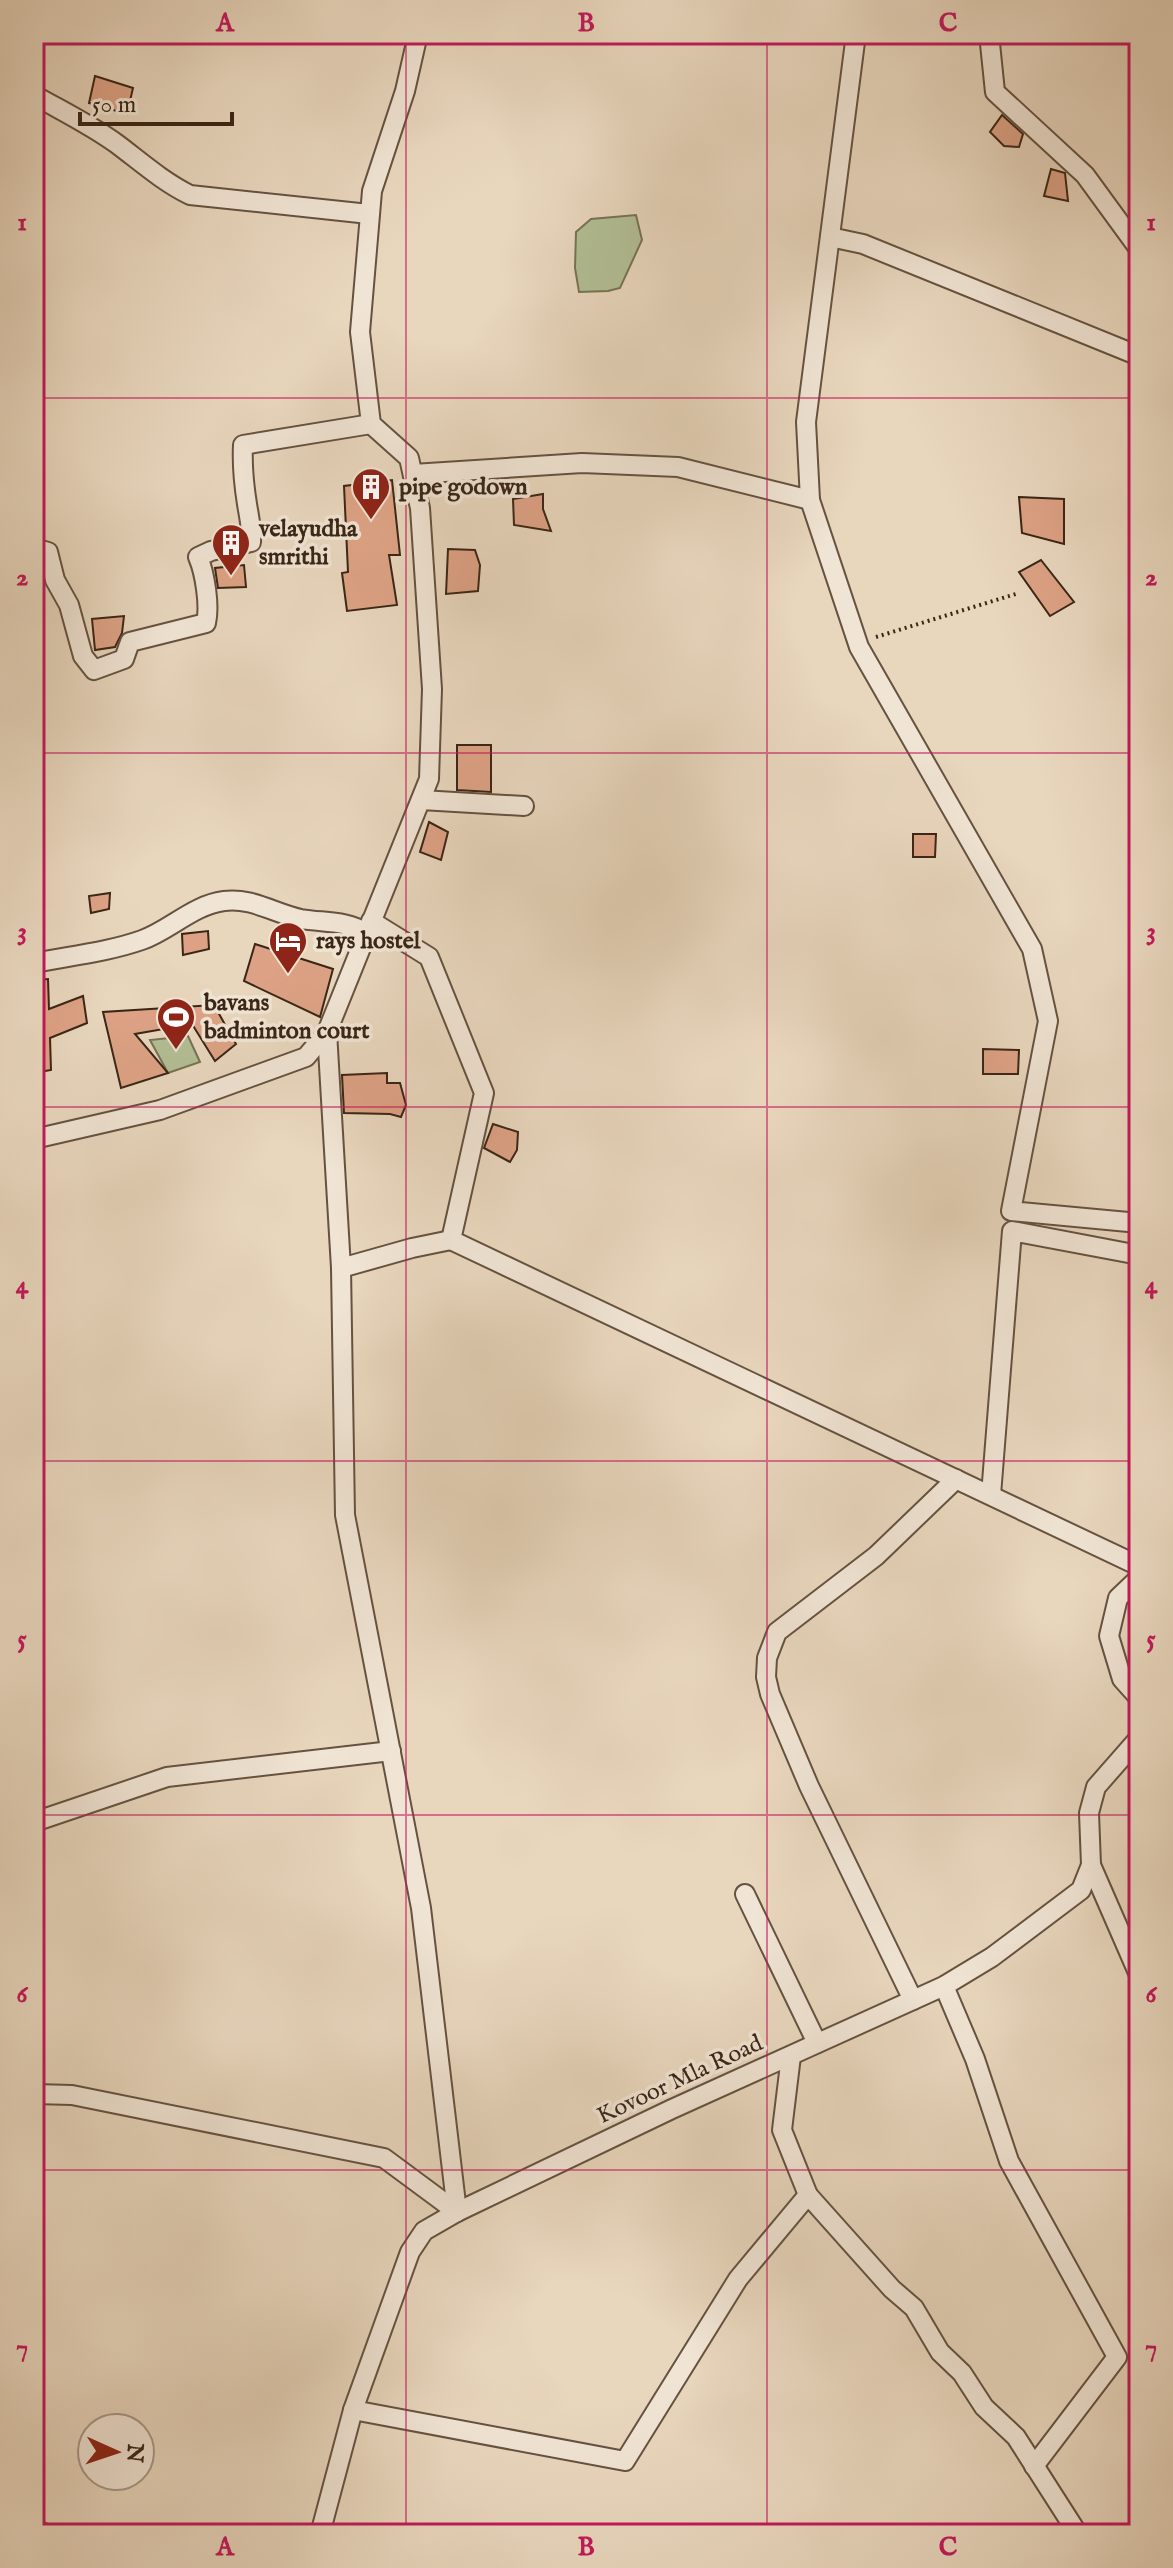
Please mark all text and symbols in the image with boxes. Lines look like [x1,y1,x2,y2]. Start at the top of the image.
text: A [215,7,235,40]
text: B [577,7,595,40]
text: C [939,7,958,40]
scale bar [80,76,232,126]
text: 50 m [92,90,136,121]
text: 1 [17,206,27,239]
text: 1 [1146,206,1156,239]
building icon: pipe godown [350,466,392,521]
place label: pipe godown [398,472,528,503]
place label: velayudha smrithi [258,514,358,573]
building icon: velayudha smrithi [210,522,252,577]
text: 2 [16,561,28,594]
text: 2 [1145,561,1157,594]
text: 3 [17,915,27,948]
text: 3 [1146,915,1156,948]
hotel icon: rays hostel [267,920,309,975]
place label: rays hostel [316,926,421,957]
place label: bavans badminton court [203,988,370,1047]
sports icon: bavans badminton court [155,996,197,1051]
text: 4 [16,1269,30,1302]
text: 4 [1145,1269,1159,1302]
text: 5 [17,1623,27,1656]
text: 5 [1146,1623,1156,1656]
text: 6 [17,1978,29,2011]
text: 6 [1146,1978,1158,2011]
street label: Kovoor Mla Road [592,2028,768,2132]
text: 7 [16,2332,28,2365]
text: 7 [1145,2332,1157,2365]
north arrow [76,2412,156,2492]
text: N [119,2442,149,2463]
text: A [215,2531,235,2564]
text: B [577,2531,595,2564]
text: C [939,2531,958,2564]

